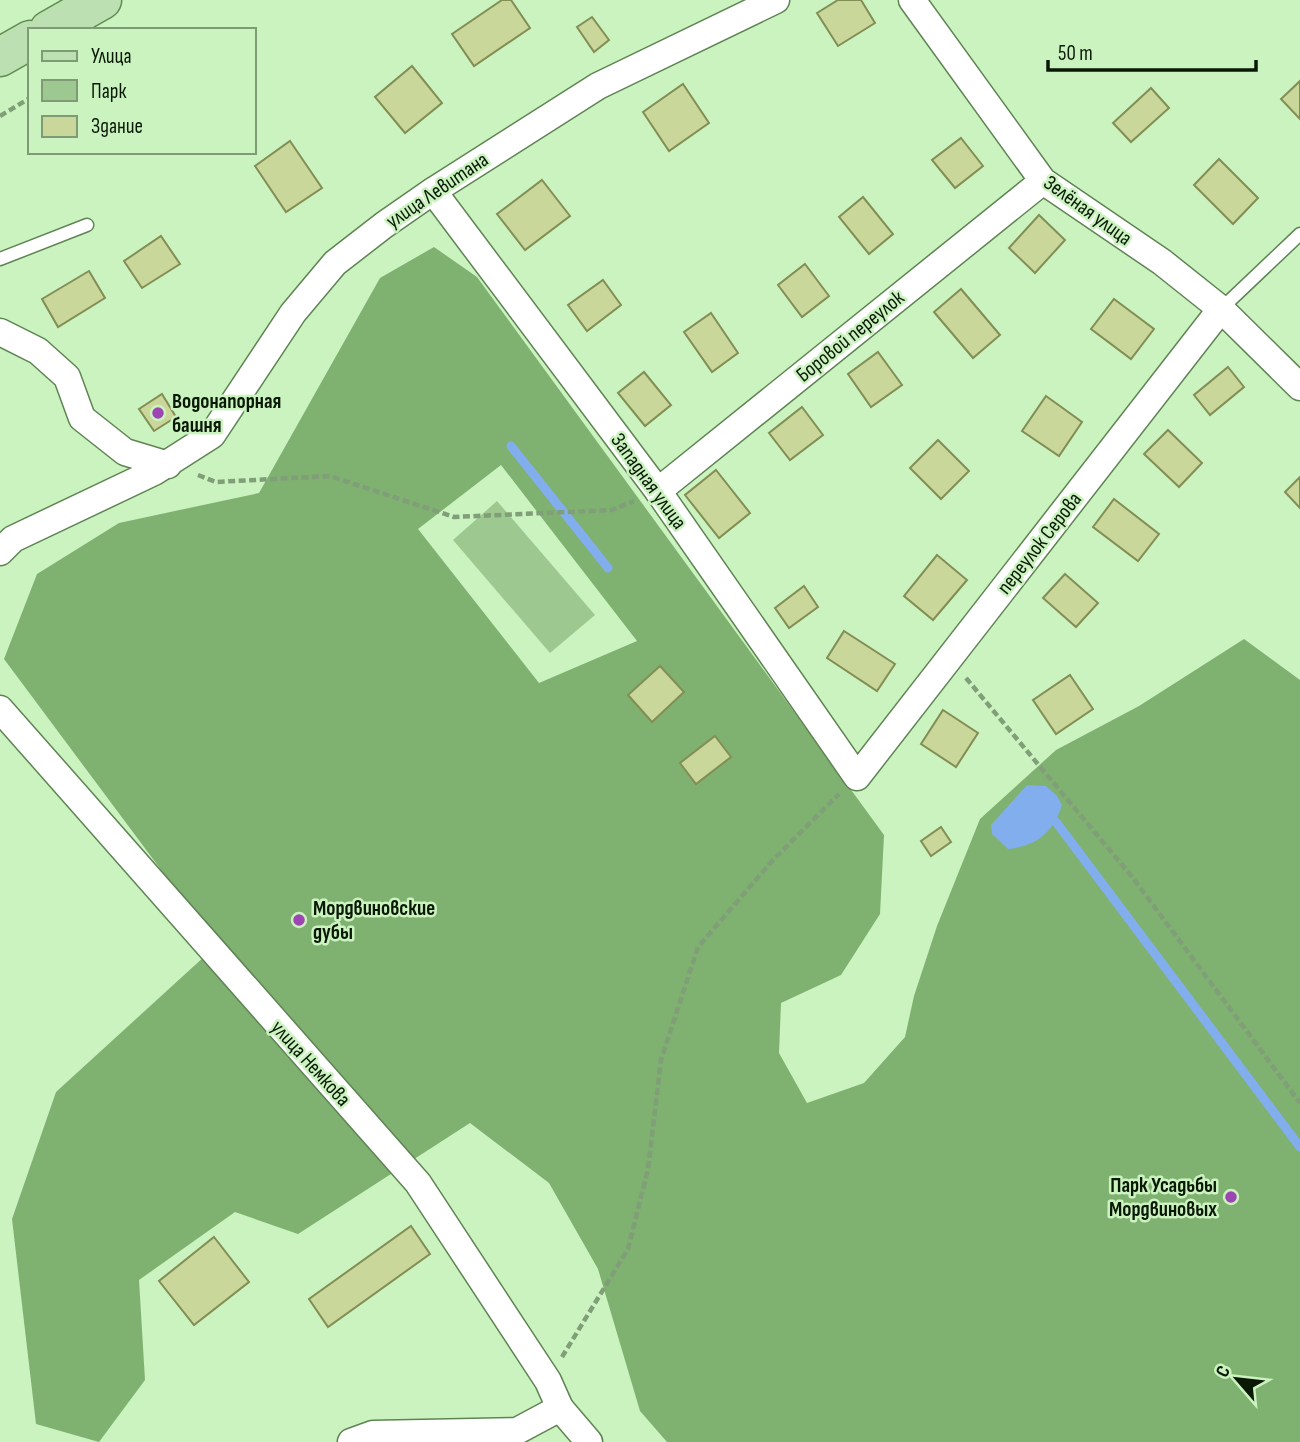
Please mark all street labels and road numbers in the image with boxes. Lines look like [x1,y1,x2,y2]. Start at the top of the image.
street label: улица Левитана [381,147,493,234]
street label: Зелёная улица [1039,170,1137,251]
street label: Боровой переулок [791,285,909,387]
street label: Западная улица [605,428,692,534]
street label: переулок Серова [992,487,1087,599]
street label: улица Немкова [266,1015,356,1111]

